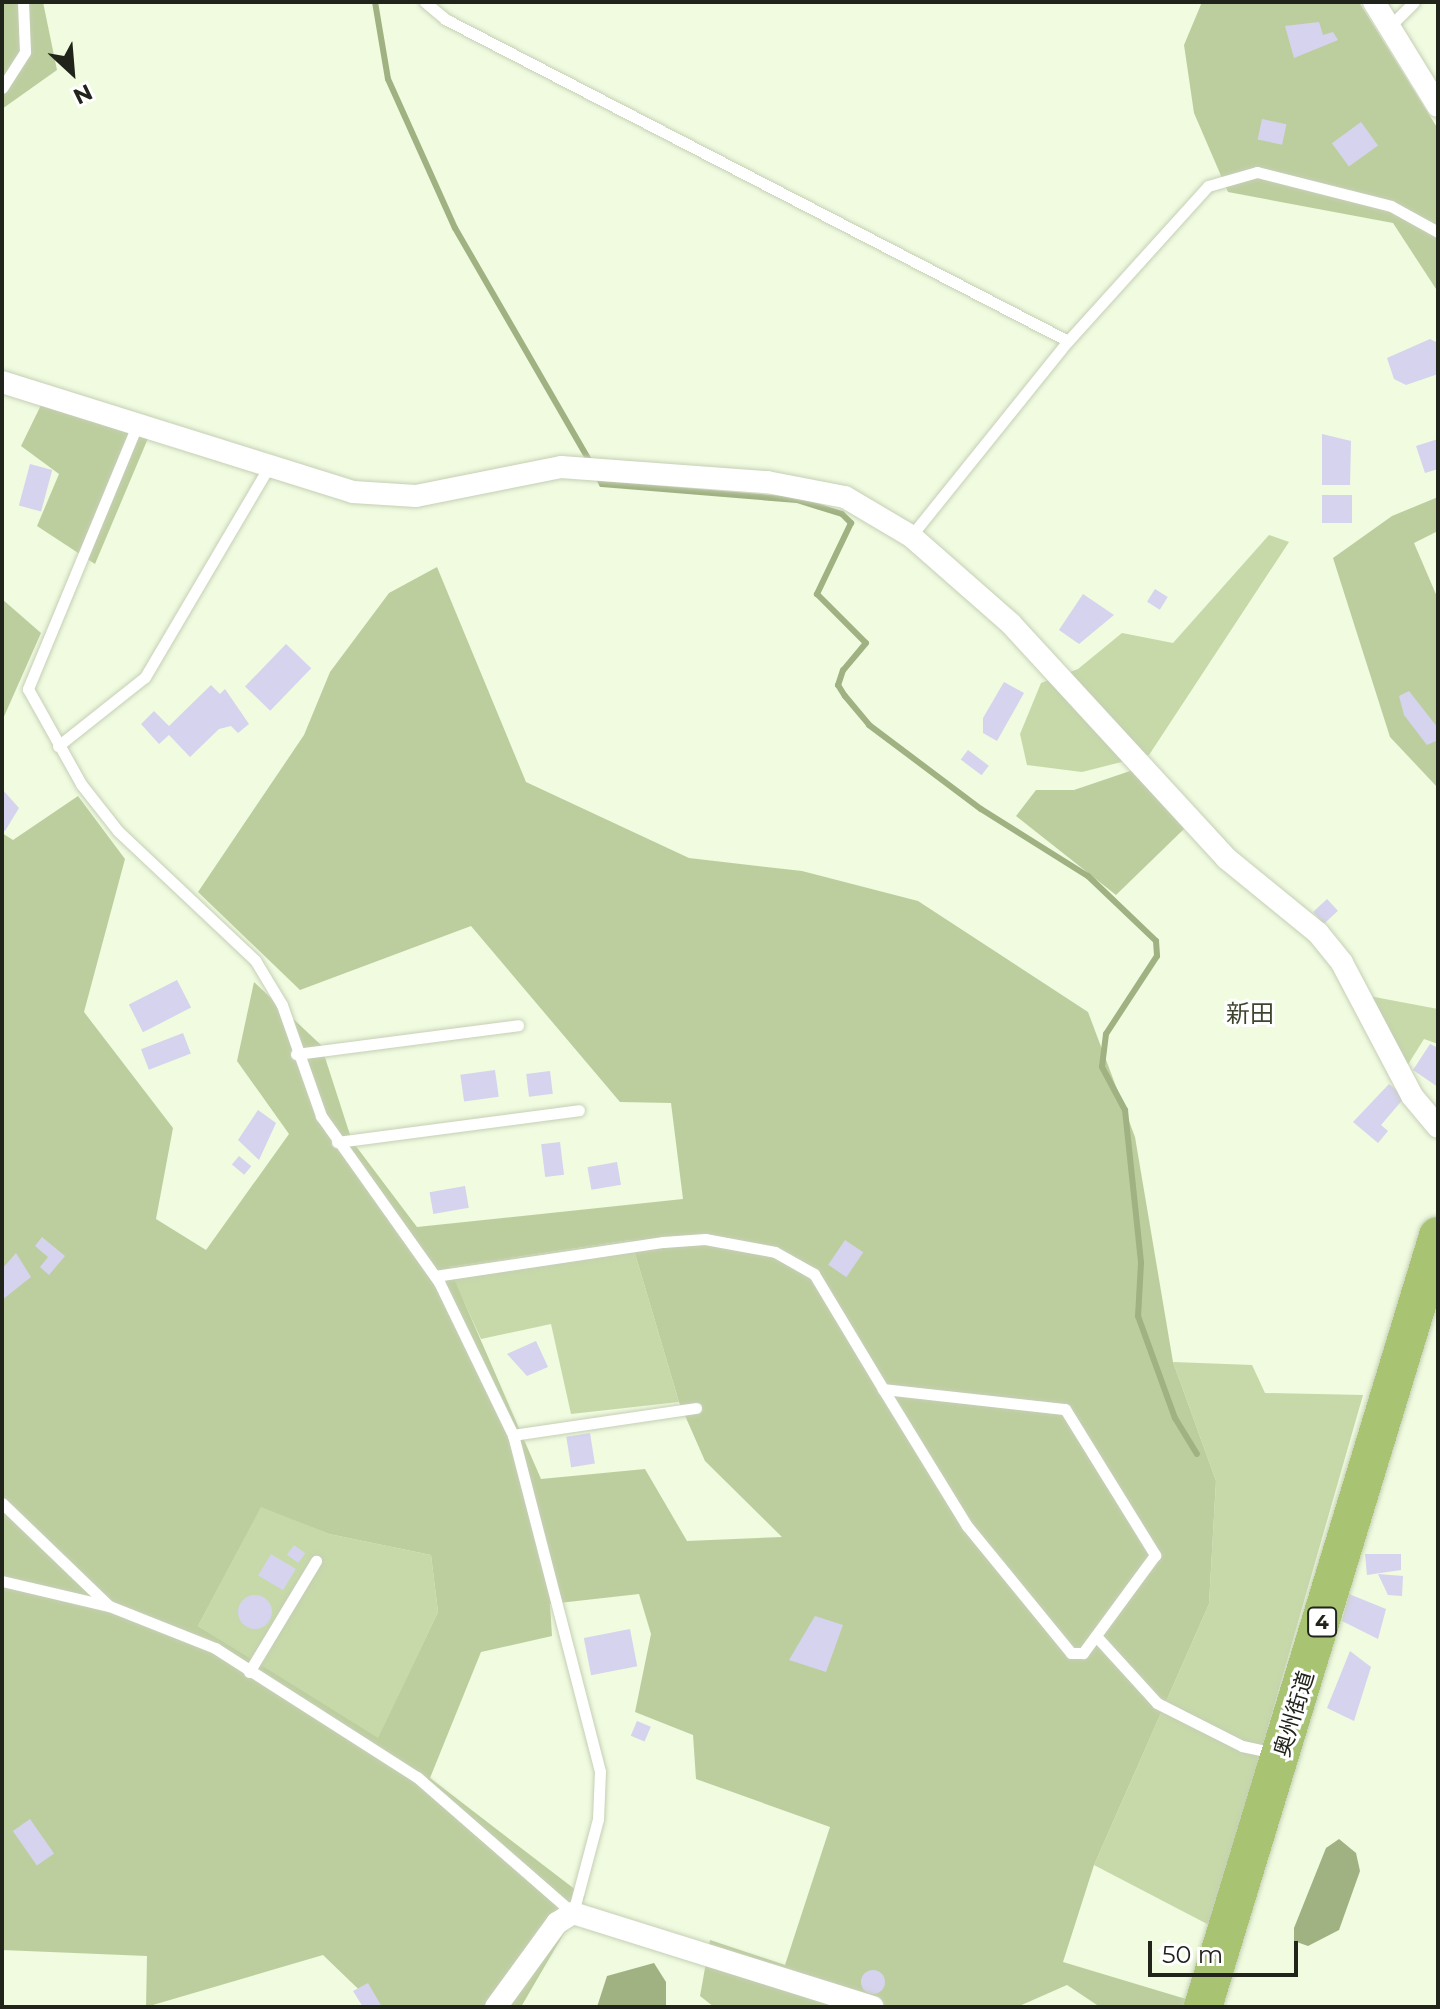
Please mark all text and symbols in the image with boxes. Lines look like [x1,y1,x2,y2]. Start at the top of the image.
north arrow [32,32,112,112]
text: N [69,78,97,110]
district label: 新田 [1226,1000,1274,1028]
road number: 4 [1306,1606,1338,1638]
street label: 奥州街道 [1269,1668,1319,1760]
scale bar [1152,1925,1302,1975]
text: 50 m [1162,1940,1223,1969]

